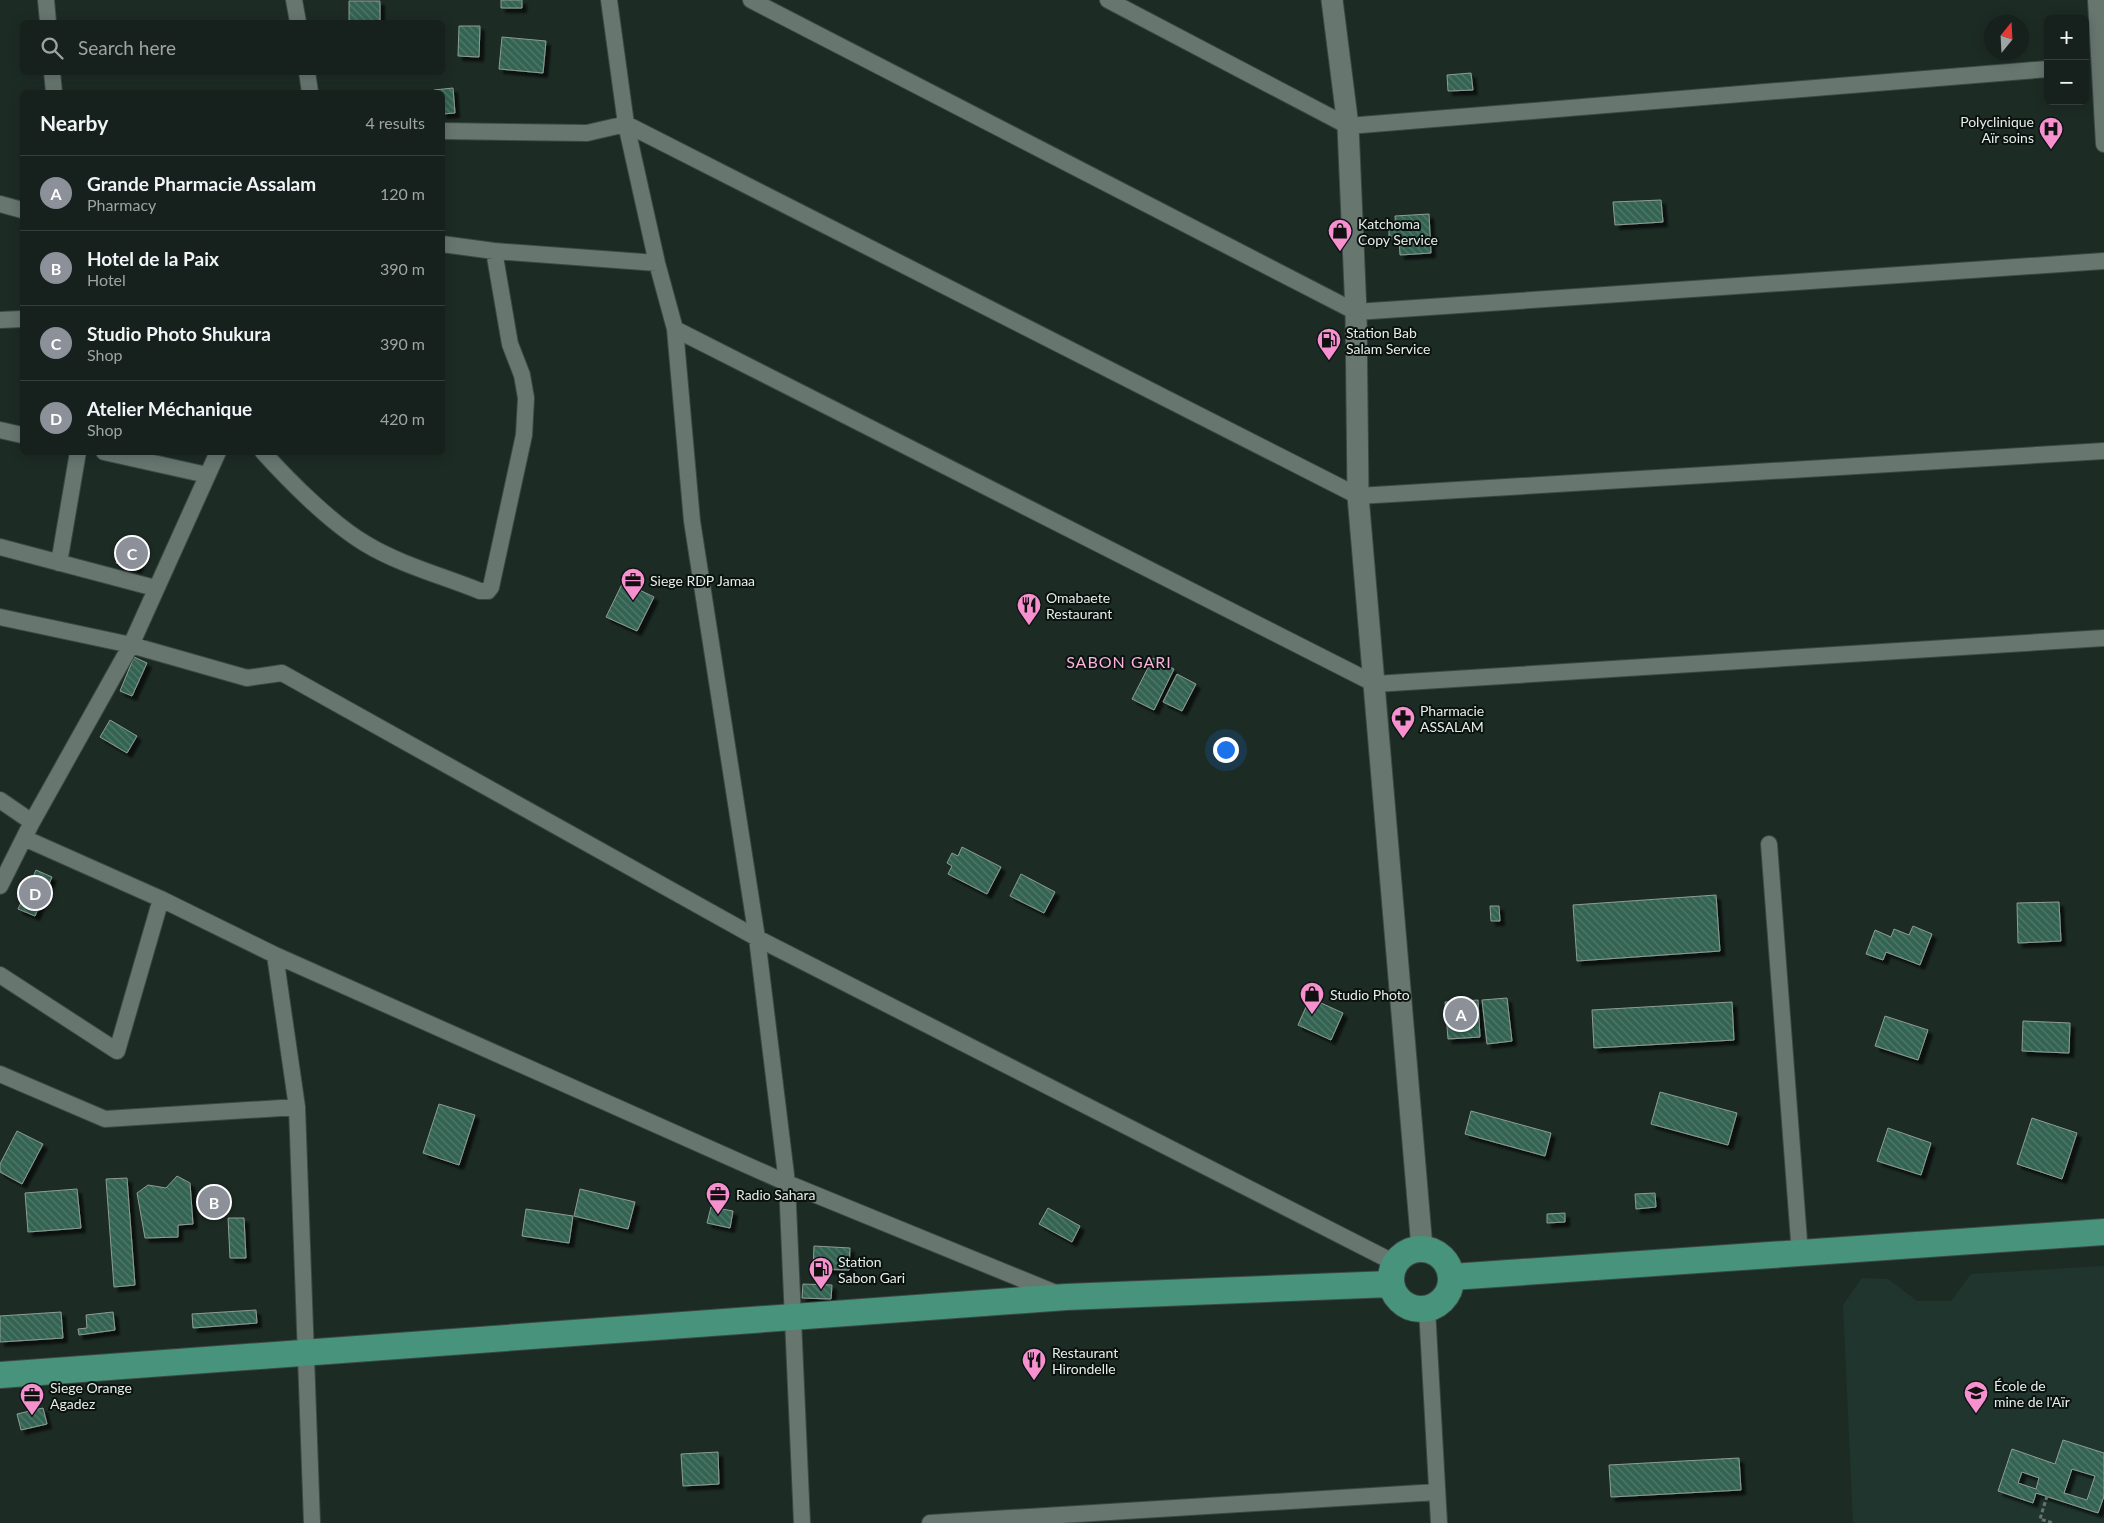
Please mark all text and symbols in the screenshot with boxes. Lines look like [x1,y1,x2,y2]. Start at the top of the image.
north arrow [1984,15,2029,60]
map controls [2044,15,2089,105]
button: + [2044,15,2089,60]
search box [20,20,445,75]
icon: search [38,34,66,62]
text: Search here [78,36,176,59]
button: − [2044,60,2089,105]
text: Nearby [40,110,108,135]
text: 4 results [365,113,425,132]
place label: Polyclinique Aïr soins [1960,113,2034,146]
hospital icon: Polyclinique Aïr soins [2038,116,2064,150]
text: Grande Pharmacie Assalam [87,172,316,195]
text: A [50,184,62,203]
text: 120 m [380,184,425,203]
text: Pharmacy [87,195,156,214]
place label: Katchoma Copy Service [1358,215,1438,248]
shop icon: Katchoma Copy Service [1327,218,1353,252]
text: Hotel de la Paix [87,247,219,270]
text: B [51,259,61,278]
text: 390 m [380,259,425,278]
text: Hotel [87,270,126,289]
text: Studio Photo Shukura [87,322,271,345]
place label: Station Bab Salam Service [1346,324,1430,357]
fuel station icon: Station Bab Salam Service [1316,327,1342,361]
text: C [51,334,61,353]
text: 390 m [380,334,425,353]
text: Shop [87,345,123,364]
text: Atelier Méchanique [87,397,252,420]
text: D [50,409,62,428]
text: 420 m [380,409,425,428]
text: Shop [87,420,123,439]
pin: C [116,534,148,572]
office icon: Siege RDP Jamaa [620,567,646,601]
place label: Siege RDP Jamaa [650,572,755,589]
place label: Omabaete Restaurant [1046,589,1112,622]
restaurant icon: Omabaete Restaurant [1016,592,1042,626]
district label: SABON GARI [1066,652,1172,671]
place label: Pharmacie ASSALAM [1420,702,1484,735]
pharmacy icon: Pharmacie ASSALAM [1390,705,1416,739]
your location [1213,737,1239,763]
pin: D [19,874,51,912]
shop icon: Studio Photo [1299,981,1325,1015]
place label: Studio Photo [1330,986,1410,1003]
pin: A [1445,995,1477,1033]
office icon: Radio Sahara [705,1181,731,1215]
pin: B [198,1183,230,1221]
place label: Radio Sahara [736,1186,816,1203]
place label: Station Sabon Gari [838,1253,905,1286]
fuel station icon: Station Sabon Gari [808,1256,834,1290]
place label: Restaurant Hirondelle [1052,1344,1118,1377]
restaurant icon: Restaurant Hirondelle [1021,1347,1047,1381]
place label: École de mine de l'Aïr [1994,1377,2070,1410]
place label: Siege Orange Agadez [50,1379,132,1412]
school or university icon: École de mine de l'Aïr [1963,1380,1989,1414]
office icon: Siege Orange Agadez [19,1382,45,1416]

